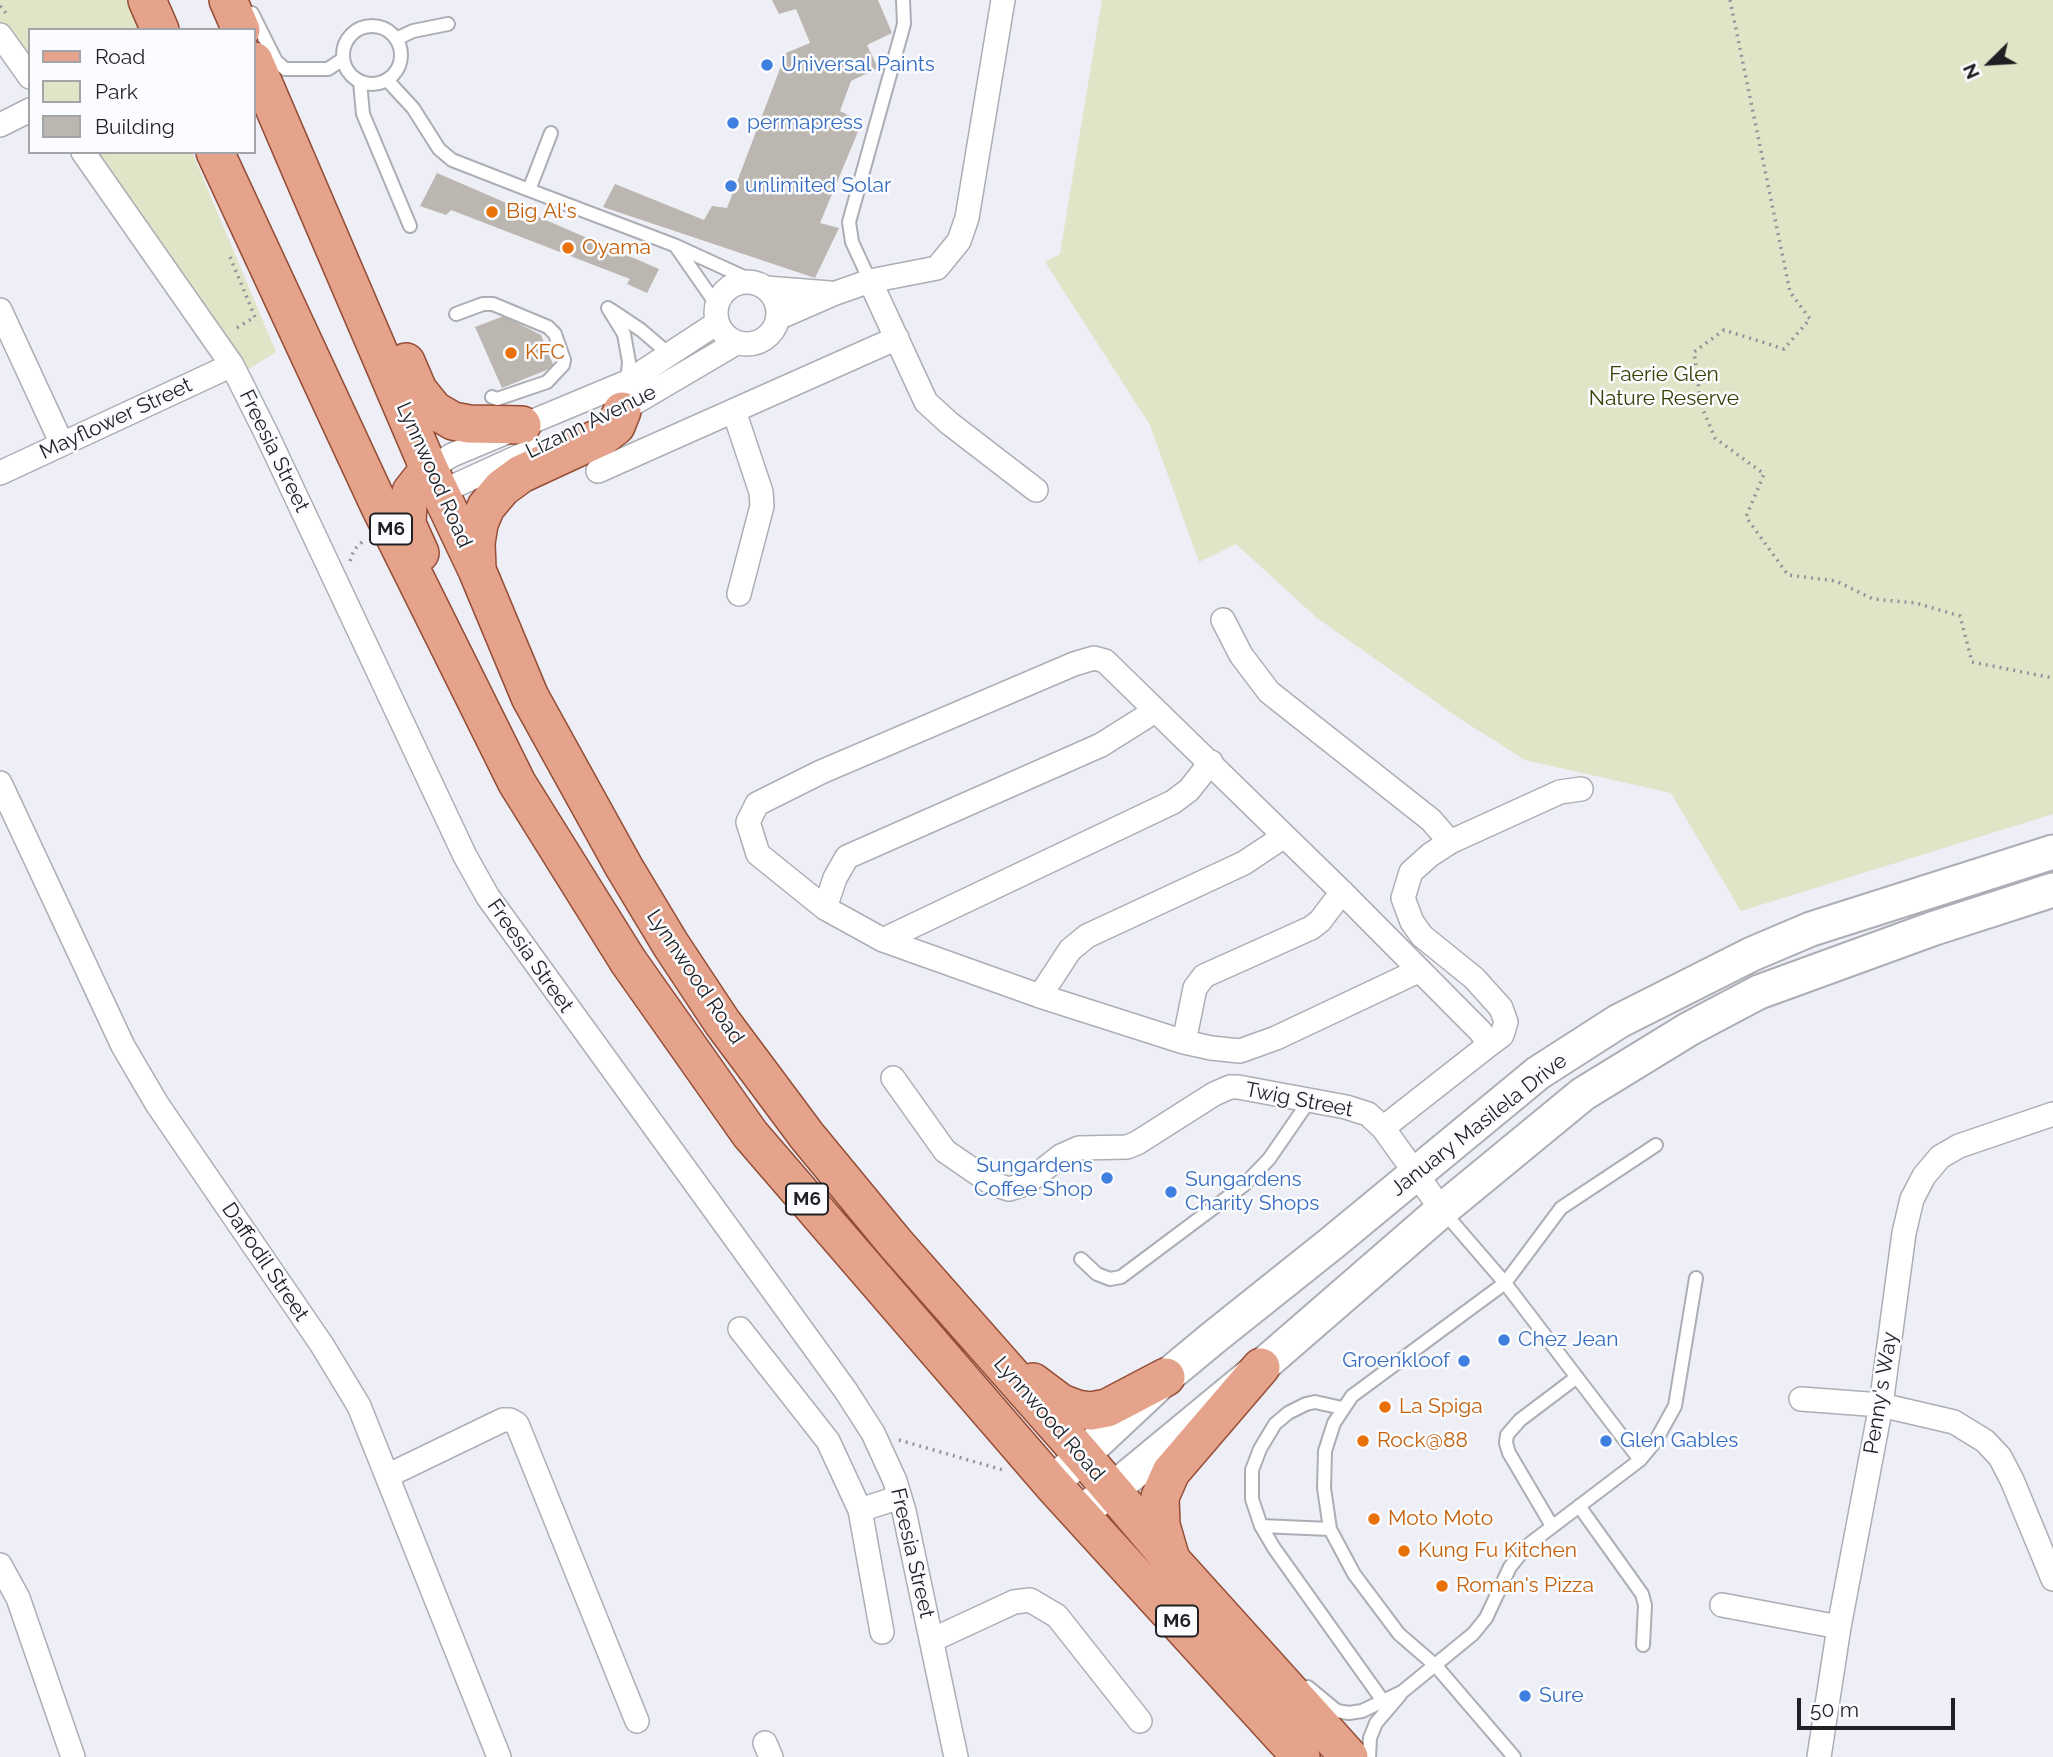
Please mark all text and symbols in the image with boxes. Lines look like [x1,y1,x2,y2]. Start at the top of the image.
legend [28,28,256,154]
north arrow [1955,28,2025,98]
text: Road [95,44,145,69]
place label: Universal Paints [781,52,935,78]
marker: Universal Paints [759,57,775,73]
text: N [1958,60,1984,83]
text: Park [95,79,138,104]
place label: permapress [747,110,863,136]
text: Building [95,114,175,139]
marker: permapress [725,115,741,131]
place label: unlimited Solar [745,173,891,199]
marker: unlimited Solar [723,178,739,194]
place label: Big Al's [506,199,577,225]
marker: Big Al's [484,204,500,220]
place label: Oyama [582,235,651,261]
marker: Oyama [560,240,576,256]
place label: KFC [525,340,565,366]
marker: KFC [503,345,519,361]
park label: Faerie Glen Nature Reserve [1589,362,1739,412]
street label: Mayflower Street [36,373,196,465]
street label: Lizann Avenue [522,380,660,464]
street label: Freesia Street [234,386,314,516]
street label: Lynnwood Road [391,398,477,552]
road number: M6 [370,514,412,544]
street label: Freesia Street [482,894,578,1018]
street label: Lynnwood Road [641,905,749,1049]
street label: January Masilela Drive [1386,1048,1572,1202]
street label: Twig Street [1243,1077,1355,1123]
place label: Sungardens Coffee Shop [974,1153,1093,1203]
place label: Sungardens Charity Shops [1185,1167,1319,1217]
marker: Sungardens Coffee Shop [1099,1170,1115,1186]
road number: M6 [786,1184,828,1214]
marker: Sungardens Charity Shops [1163,1184,1179,1200]
street label: Daffodil Street [216,1198,314,1326]
place label: Chez Jean [1518,1327,1618,1353]
street label: Penny's Way [1859,1330,1903,1456]
marker: Chez Jean [1496,1332,1512,1348]
place label: Groenkloof [1342,1348,1450,1374]
street label: Lynnwood Road [988,1352,1110,1486]
marker: Groenkloof [1456,1353,1472,1369]
place label: La Spiga [1399,1394,1483,1420]
marker: La Spiga [1377,1399,1393,1415]
place label: Rock@88 [1377,1428,1468,1454]
place label: Glen Gables [1620,1428,1738,1454]
marker: Rock@88 [1355,1433,1371,1449]
marker: Glen Gables [1598,1433,1614,1449]
street label: Freesia Street [885,1485,939,1621]
place label: Moto Moto [1388,1506,1493,1532]
marker: Moto Moto [1366,1511,1382,1527]
place label: Kung Fu Kitchen [1418,1538,1577,1564]
marker: Kung Fu Kitchen [1396,1543,1412,1559]
place label: Roman's Pizza [1456,1573,1594,1599]
marker: Roman's Pizza [1434,1578,1450,1594]
road number: M6 [1156,1606,1198,1637]
place label: Sure [1539,1683,1584,1709]
scale bar [1801,1684,1958,1728]
marker: Sure [1517,1688,1533,1704]
text: 50 m [1810,1697,1859,1722]

